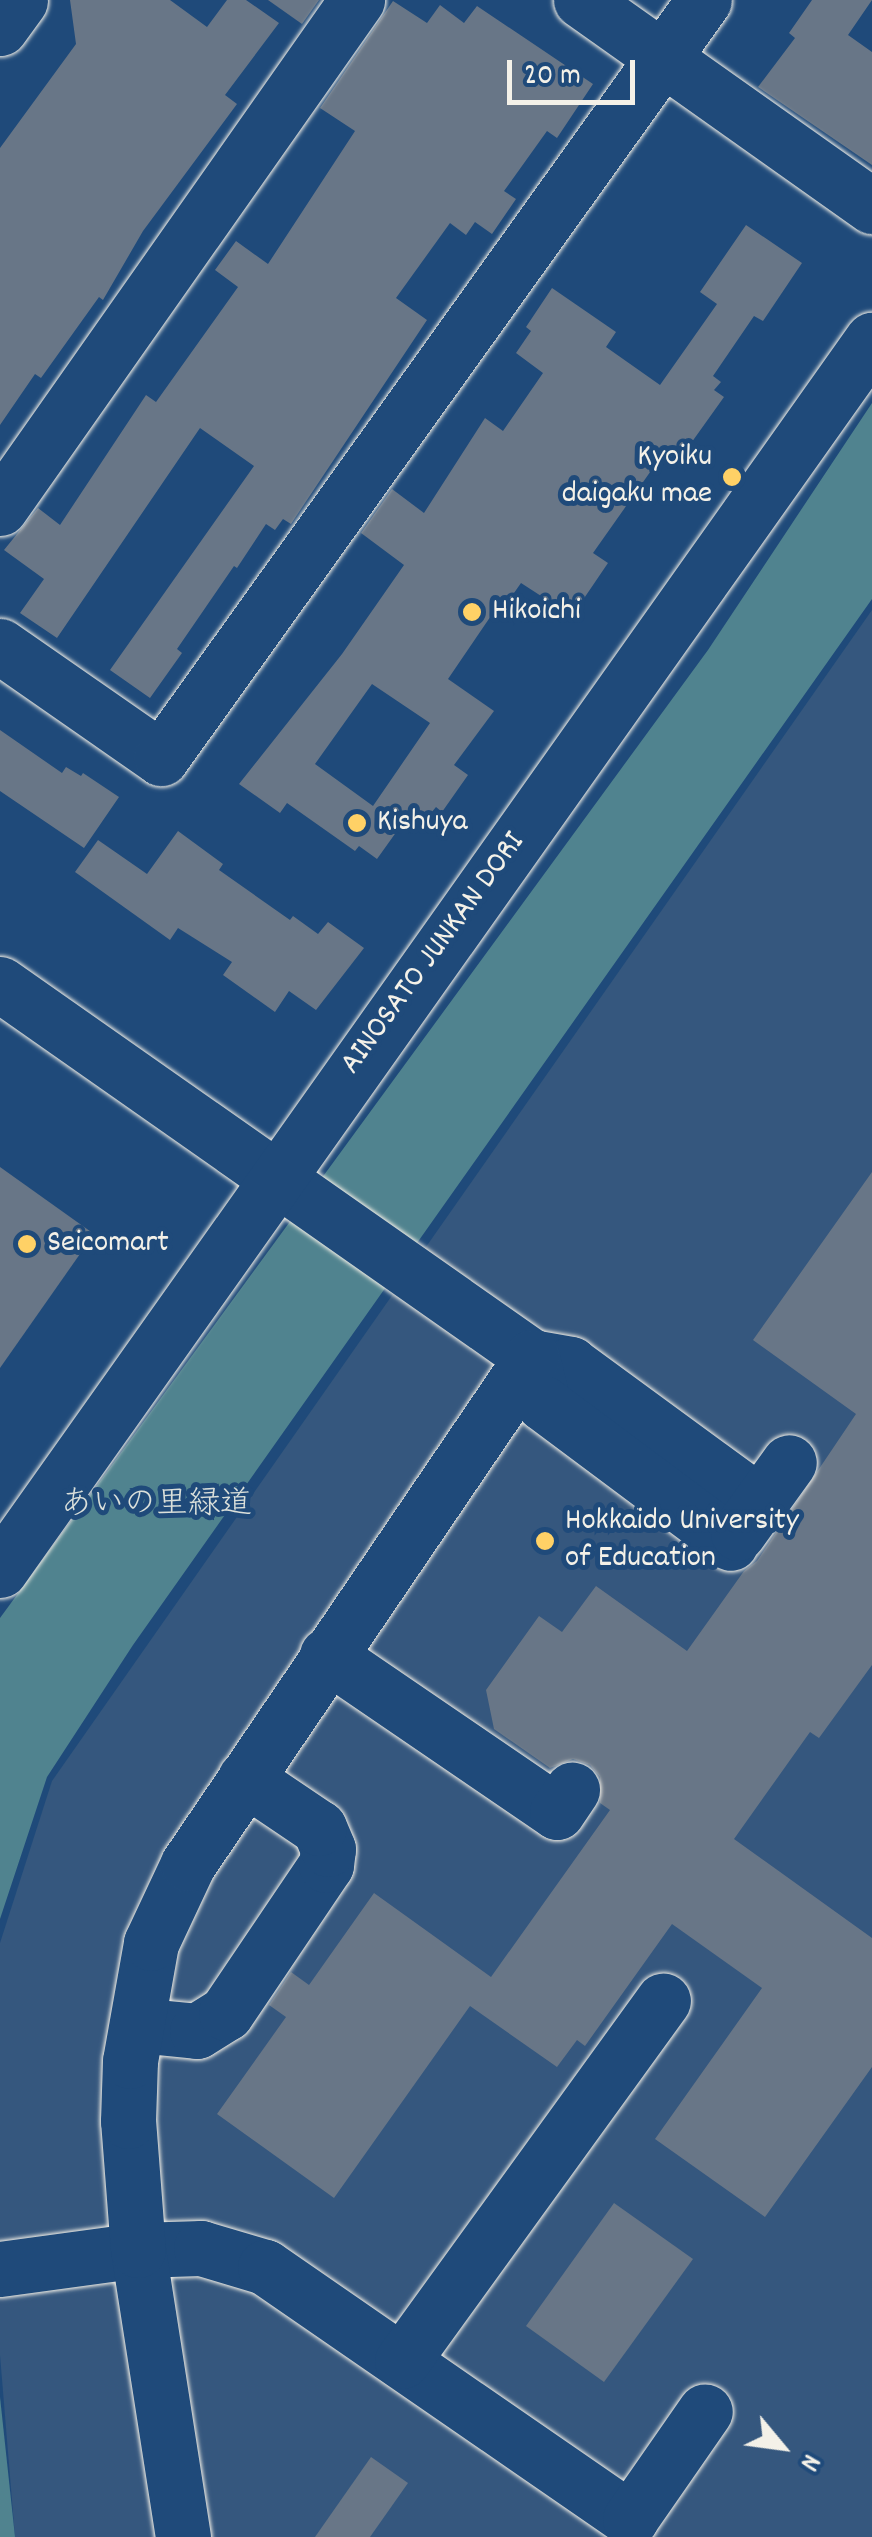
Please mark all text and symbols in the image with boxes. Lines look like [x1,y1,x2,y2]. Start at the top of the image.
scale bar [512,40,640,102]
text: 20 m [524,56,581,99]
place label: Kyoiku daigaku mae [562,440,712,515]
marker: Kyoiku daigaku mae [721,466,743,488]
place label: Hikoichi [492,593,581,631]
marker: Hikoichi [461,601,483,623]
place label: Kishuya [377,804,468,842]
marker: Kishuya [346,812,368,834]
street label: AINOSATO JUNKAN DORI [333,825,535,1083]
place label: Seicomart [47,1225,169,1263]
marker: Seicomart [16,1233,38,1255]
park label: あいの里緑道 [60,1487,252,1525]
place label: Hokkaido University of Education [565,1504,799,1579]
marker: Hokkaido University of Education [534,1530,556,1552]
north arrow [732,2397,832,2497]
text: N [787,2446,829,2477]

